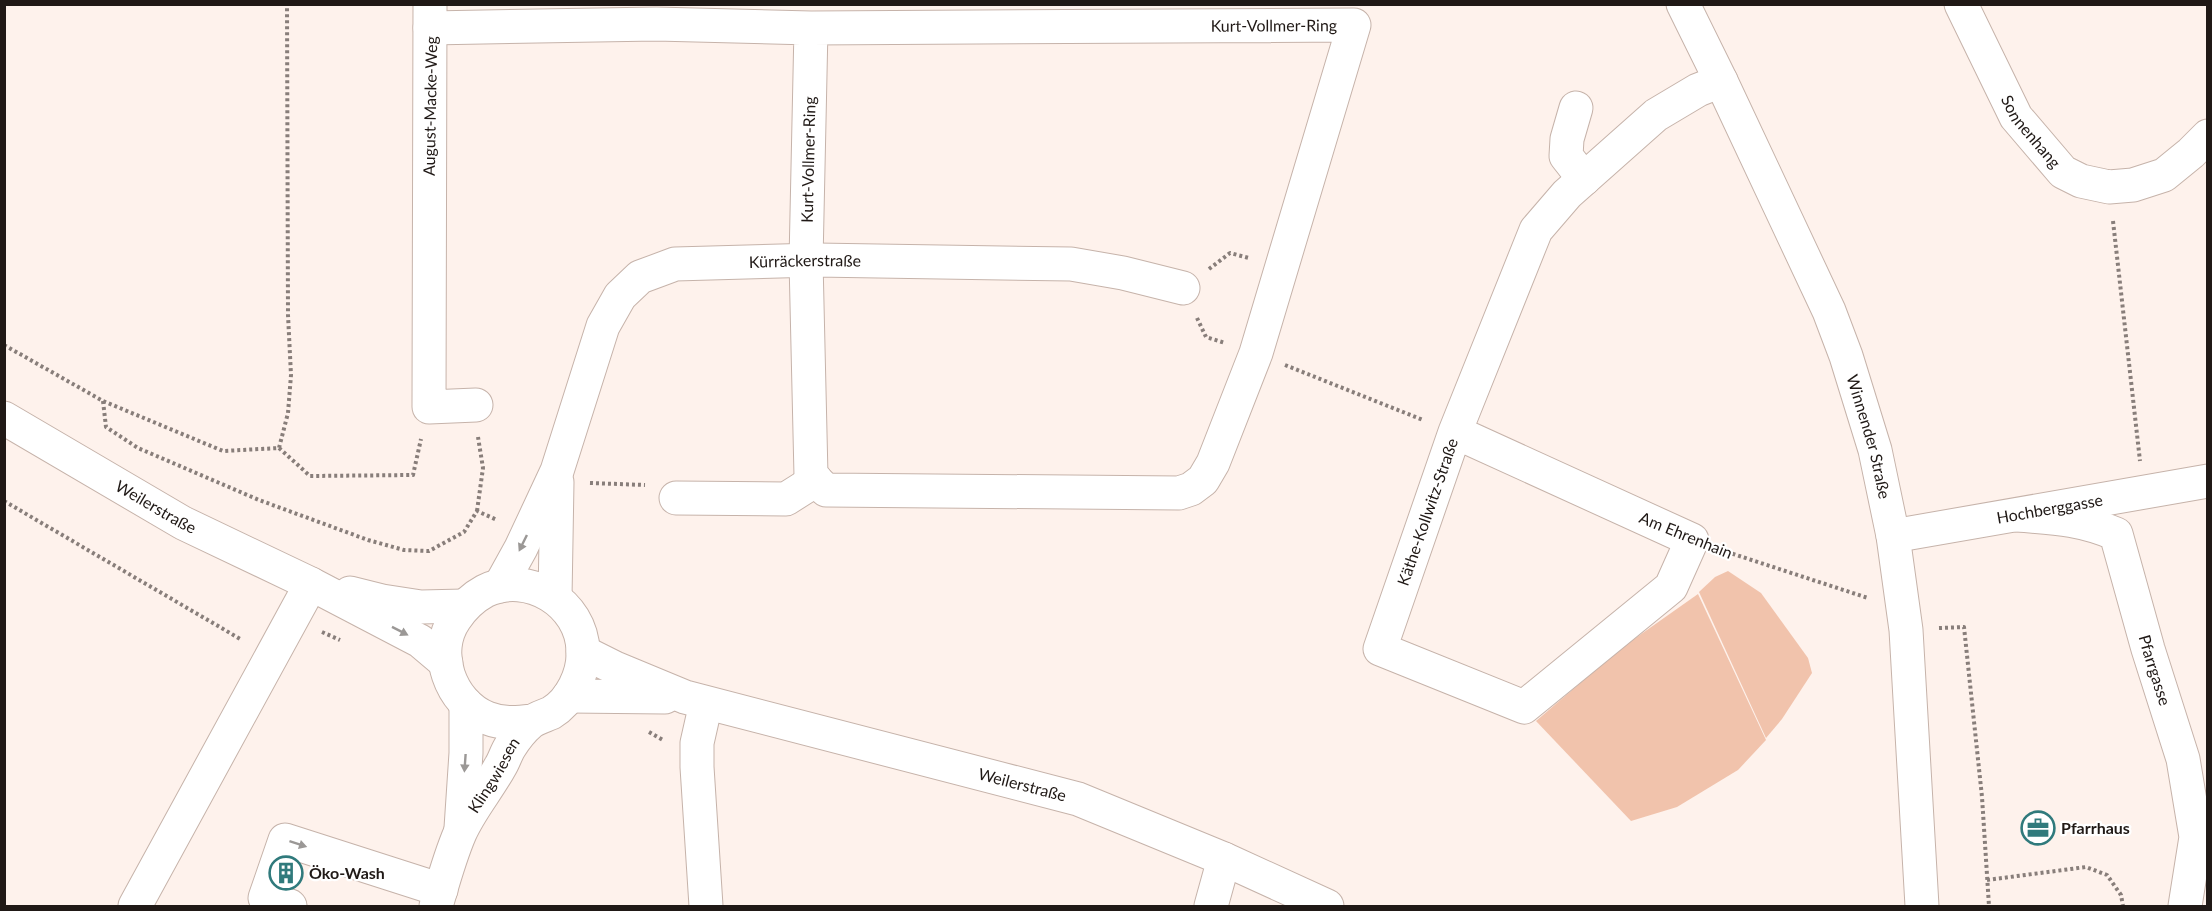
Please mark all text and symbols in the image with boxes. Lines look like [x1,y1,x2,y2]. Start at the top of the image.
street label: Kurt-Vollmer-Ring [1211,15,1337,35]
street label: August-Macke-Weg [419,36,440,176]
street label: Sonnenhang [1998,92,2065,171]
street label: Kurt-Vollmer-Ring [797,96,819,223]
street label: Kürräckerstraße [749,250,861,271]
street label: Winnender Straße [1843,372,1895,500]
street label: Käthe-Kollwitz-Straße [1393,435,1461,588]
street label: Weilerstraße [112,476,199,537]
street label: Hochberggasse [1995,490,2104,527]
street label: Am Ehrenhain [1637,507,1735,562]
one-way arrow [519,534,528,551]
one-way arrow [391,627,408,636]
street label: Pfarrgasse [2135,633,2175,708]
street label: Klingwiesen [463,733,523,816]
one-way arrow [461,753,470,772]
street label: Weilerstraße [976,764,1068,805]
office icon: Pfarrhaus [2020,810,2056,846]
place label: Pfarrhaus [2061,818,2130,837]
one-way arrow [289,840,307,850]
building icon: Öko-Wash [268,855,304,891]
place label: Öko-Wash [309,863,385,882]

